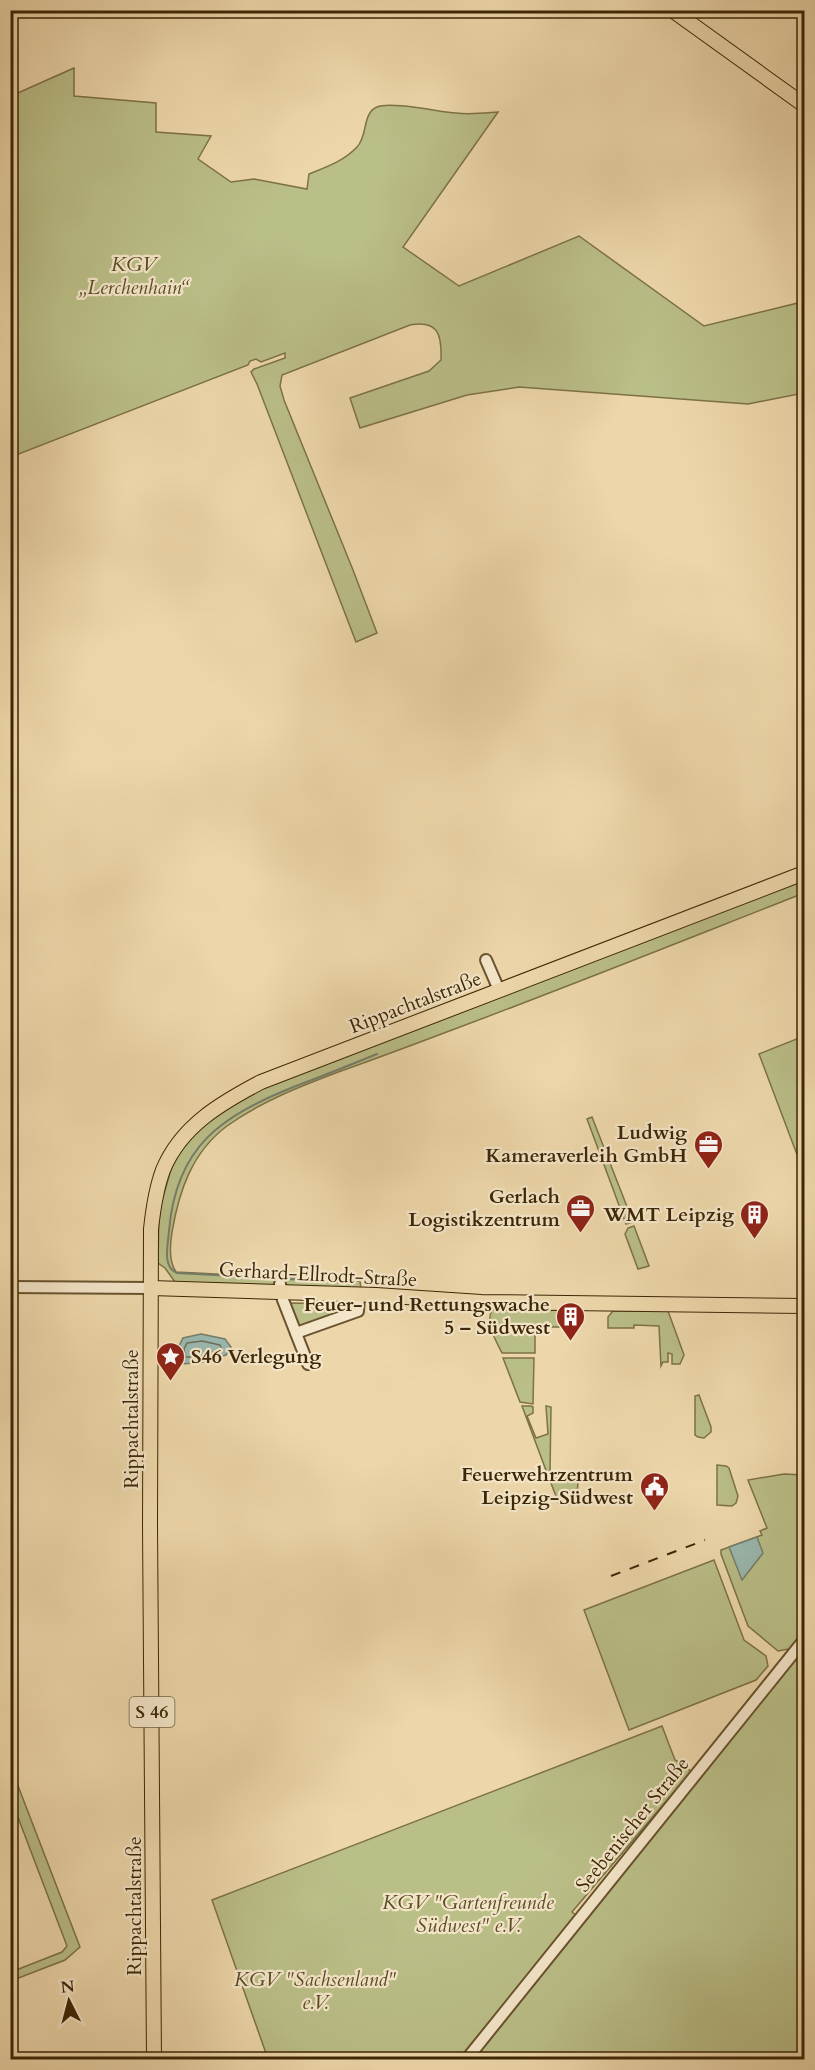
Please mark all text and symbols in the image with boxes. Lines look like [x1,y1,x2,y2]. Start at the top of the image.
park label: KGV „Lerchenhain“ [78,251,191,301]
street label: Rippachtalstraße [345,965,485,1040]
place label: Ludwig Kameraverleih GmbH [485,1119,687,1169]
office icon: Ludwig Kameraverleih GmbH [692,1128,724,1170]
place label: Gerlach Logistikzentrum [408,1183,561,1233]
office icon: Gerlach Logistikzentrum [565,1192,597,1234]
building icon: WMT Leipzig [739,1198,771,1240]
place label: WMT Leipzig [602,1201,734,1228]
street label: Gerhard-Ellrodt-Straße [218,1256,418,1293]
place label: Feuer- und Rettungswache 5 – Südwest [304,1291,550,1341]
building icon: Feuer- und Rettungswache 5 – Südwest [555,1300,587,1342]
place icon: S46 Verlegung [154,1340,186,1382]
place label: S46 Verlegung [191,1343,321,1370]
street label: Rippachtalstraße [118,1349,145,1489]
place label: Feuerwehrzentrum Leipzig-Südwest [461,1461,634,1511]
public building icon: Feuerwehrzentrum Leipzig-Südwest [638,1470,670,1512]
road number: S 46 [130,1697,174,1727]
street label: Seebenischer Straße [569,1751,695,1898]
street label: Rippachtalstraße [121,1836,148,1976]
park label: KGV "Gartenfreunde Südwest" e.V. [382,1889,554,1939]
park label: KGV "Sachsenland" e.V. [234,1966,396,2016]
north arrow [39,1971,99,2031]
text: N [59,1975,76,1999]

